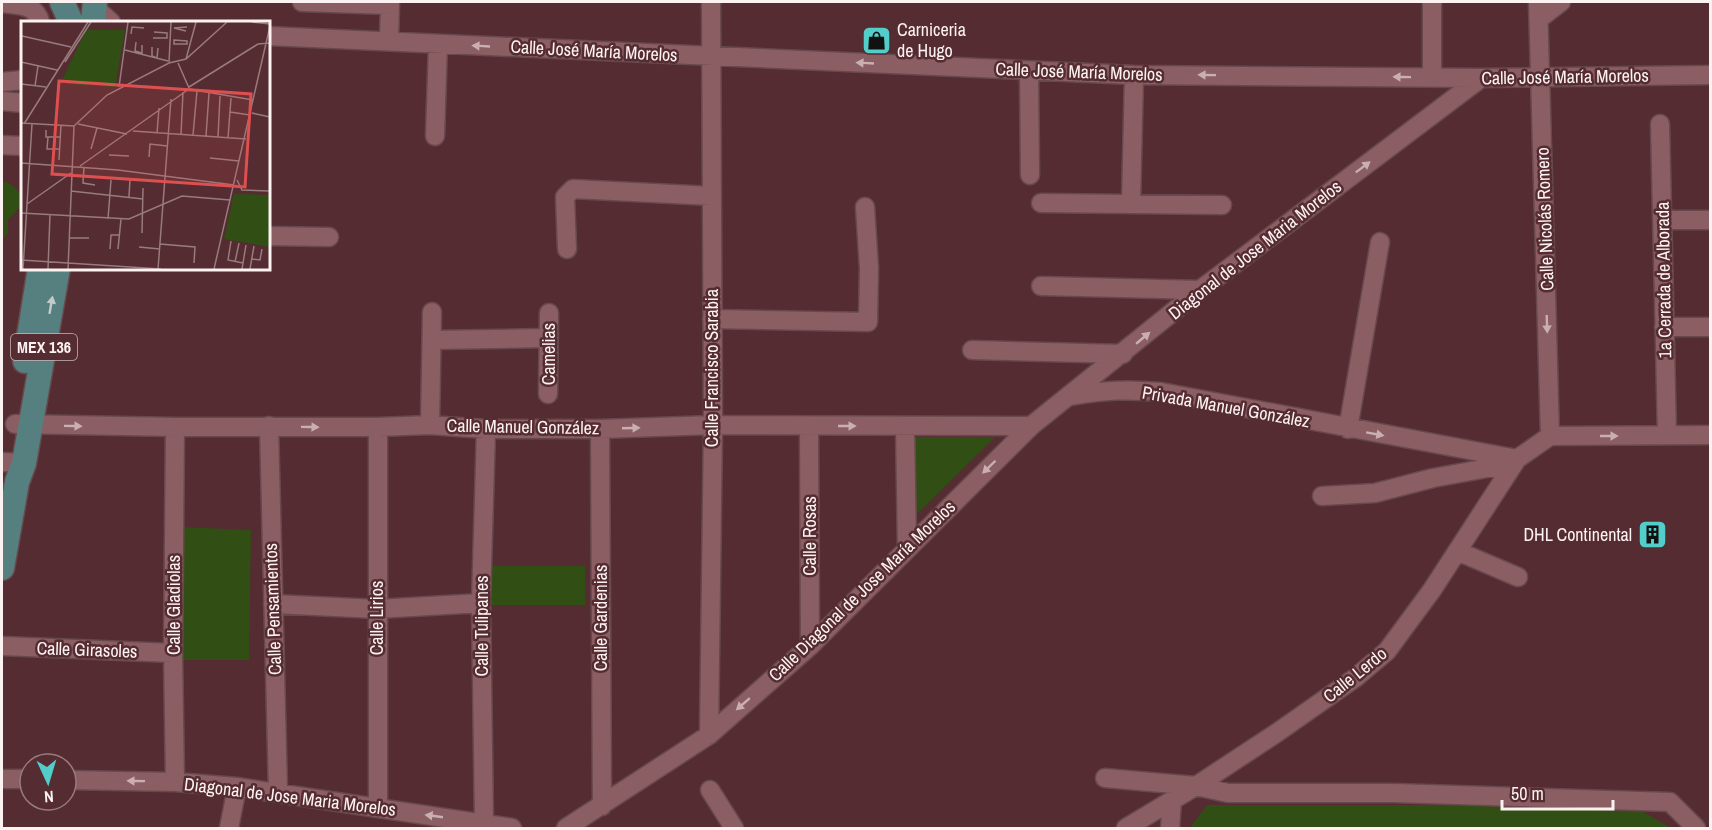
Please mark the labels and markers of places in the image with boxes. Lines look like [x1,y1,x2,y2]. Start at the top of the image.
place label: Carniceria de Hugo [897,17,966,63]
shop icon: Carniceria de Hugo [860,24,892,56]
building icon: DHL Continental [1637,519,1669,551]
place label: DHL Continental [1523,522,1632,547]

